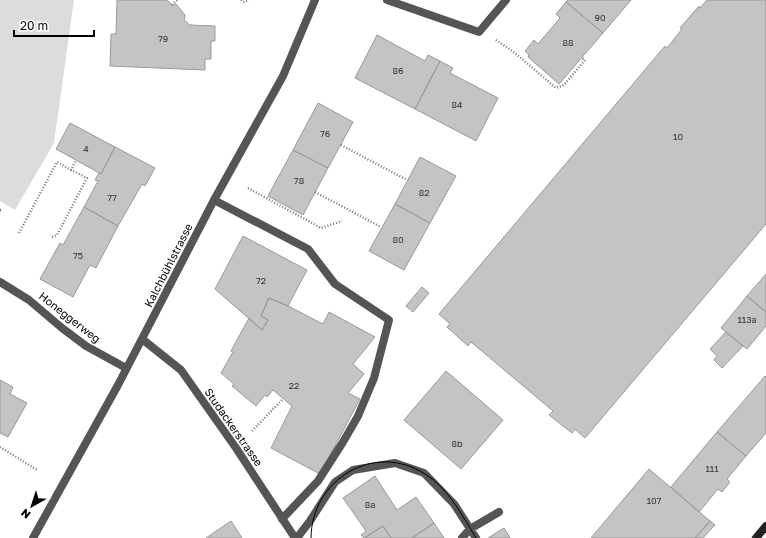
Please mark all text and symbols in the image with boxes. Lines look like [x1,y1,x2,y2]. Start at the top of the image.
scale bar [14,12,94,38]
house number: 90 [594,12,606,23]
text: 20 m [20,18,48,33]
house number: 79 [158,33,168,44]
house number: 88 [563,37,573,48]
house number: 86 [393,65,403,76]
house number: 84 [452,99,463,110]
house number: 76 [320,128,330,139]
house number: 10 [673,131,683,142]
house number: 4 [83,143,89,154]
house number: 78 [294,175,304,186]
house number: 82 [419,187,429,198]
house number: 77 [107,192,117,203]
street label: Kalchbühlstrasse [141,221,195,309]
house number: 80 [392,234,404,245]
house number: 75 [73,250,83,261]
house number: 72 [256,275,266,286]
street label: Honeggerweg [37,289,103,345]
house number: 113a [737,314,757,325]
house number: 22 [289,380,299,391]
street label: Studackerstrasse [202,386,266,468]
house number: 8b [451,438,463,449]
house number: 111 [705,463,719,474]
north arrow [12,486,52,526]
house number: 107 [647,495,662,506]
house number: 8a [365,499,375,510]
text: N [18,506,33,522]

